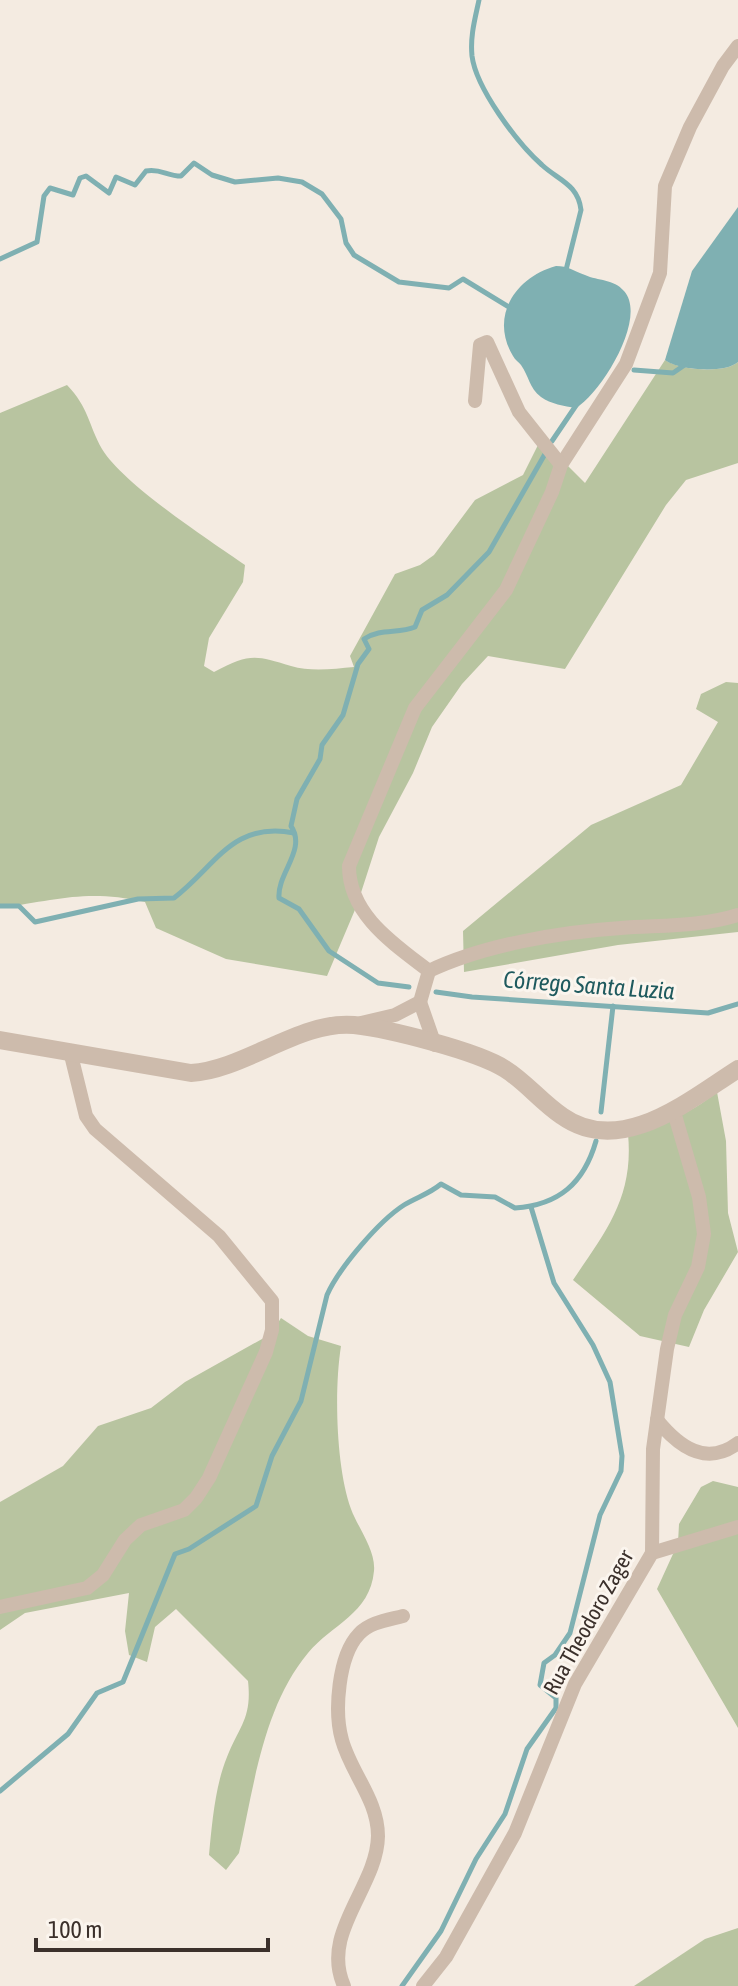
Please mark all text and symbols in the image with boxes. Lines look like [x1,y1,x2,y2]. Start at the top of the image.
water label: Córrego Santa Luzia [503,966,675,1004]
street label: Rua Theodoro Zager [538,1545,639,1699]
scale bar [36,1902,268,1952]
text: 100 m [48,1916,102,1943]

